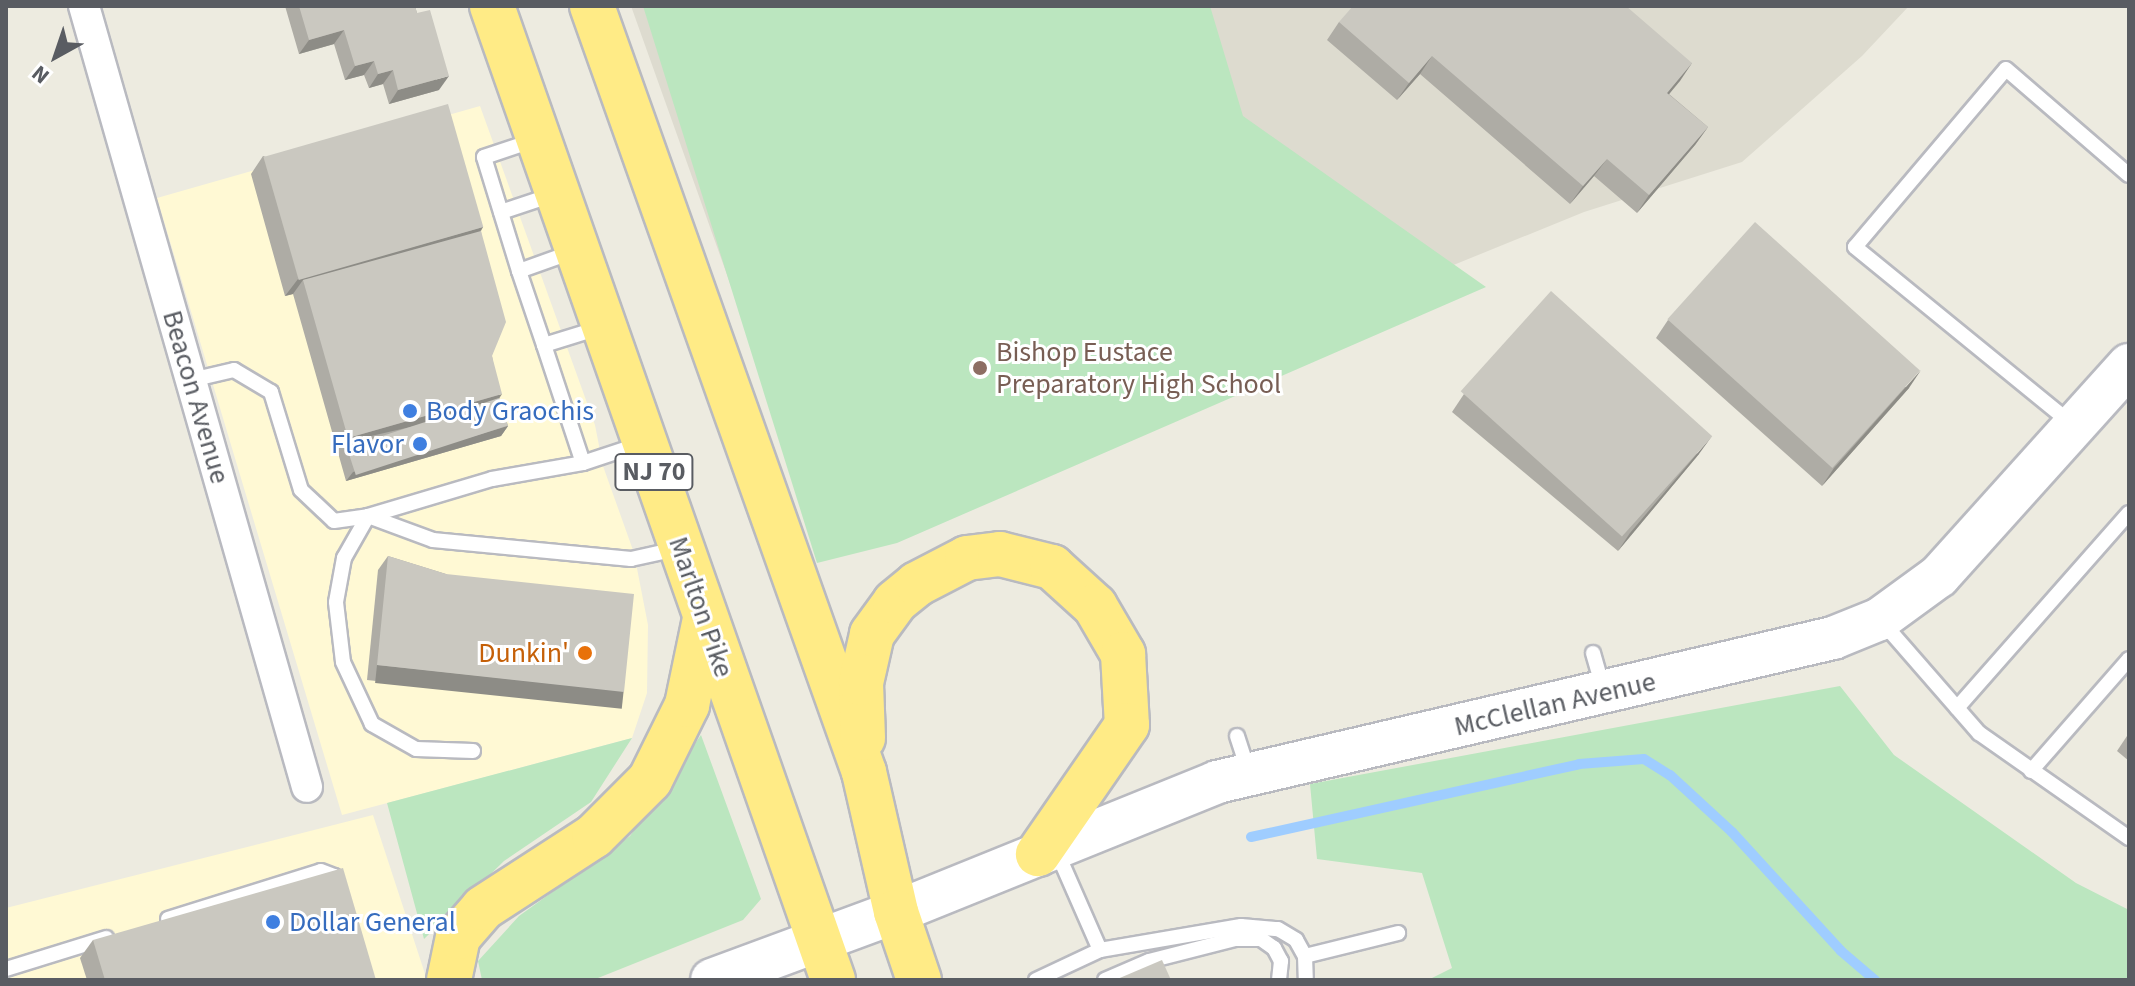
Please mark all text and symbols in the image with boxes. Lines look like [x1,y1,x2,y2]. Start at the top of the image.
north arrow [16,16,96,96]
text: N [25,57,56,91]
street label: Beacon Avenue [155,307,237,487]
place label: Bishop Eustace Preparatory High School [996,335,1281,401]
marker: Bishop Eustace Preparatory High School [971,359,989,377]
place label: Body Graochis [426,394,594,428]
marker: Body Graochis [401,402,419,420]
place label: Flavor [331,427,404,461]
marker: Flavor [411,435,429,453]
road number: NJ 70 [614,450,694,494]
street label: Marlton Pike [661,532,741,682]
place label: Dunkin' [478,636,569,670]
marker: Dunkin' [576,644,594,662]
street label: McClellan Avenue [1451,664,1659,744]
place label: Dollar General [289,905,456,939]
marker: Dollar General [264,913,282,931]

